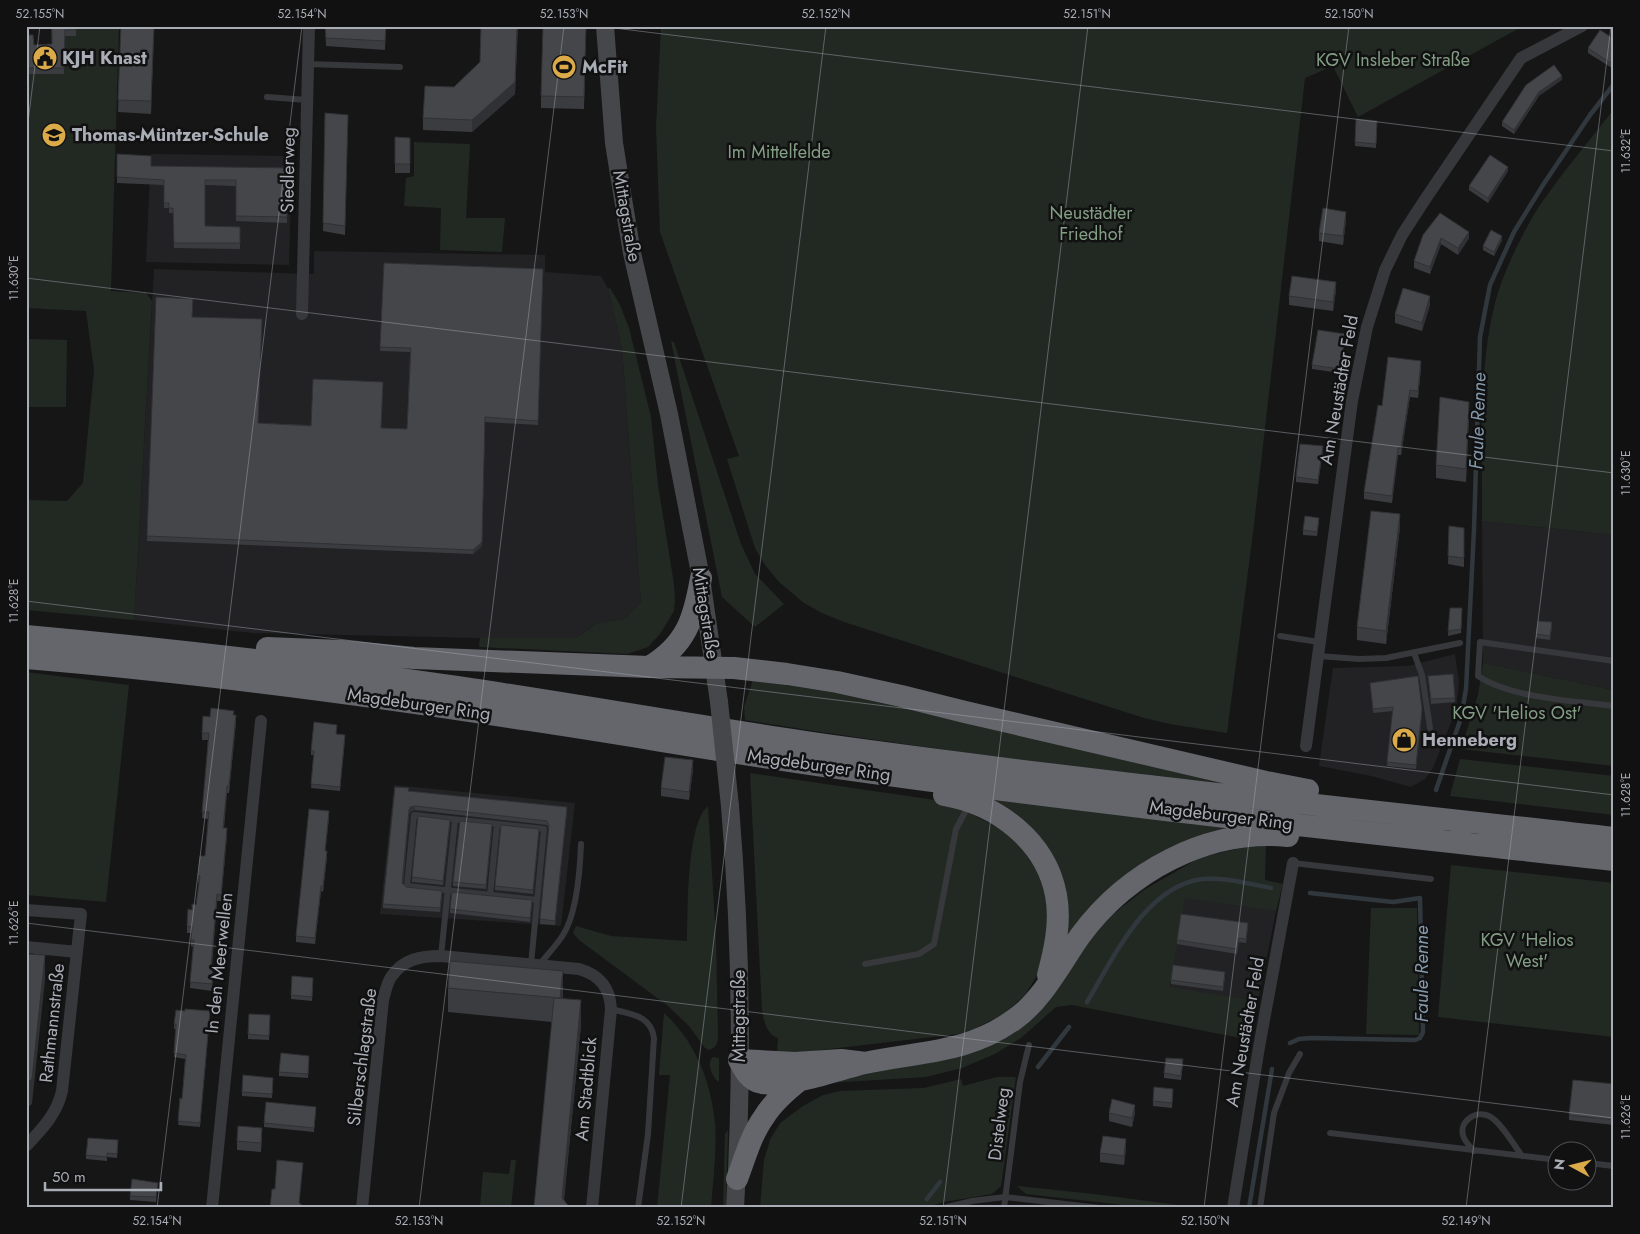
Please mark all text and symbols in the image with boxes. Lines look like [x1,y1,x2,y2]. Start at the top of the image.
text: 52.155°N [16,5,64,23]
text: 52.154°N [278,5,327,23]
text: 52.153°N [540,5,588,23]
text: 52.152°N [802,5,850,23]
text: 52.151°N [1063,5,1111,23]
text: 52.150°N [1324,5,1374,23]
public building icon: KJH Knast [32,45,58,71]
place label: KJH Knast [62,45,147,71]
park label: KGV Insleber Straße [1316,47,1470,73]
sports icon: McFit [551,54,577,80]
place label: McFit [582,54,628,80]
school or university icon: Thomas-Müntzer-Schule [41,122,67,148]
place label: Thomas-Müntzer-Schule [72,122,269,148]
street label: Siedlerweg [274,127,302,213]
text: 11.632°E [1617,129,1635,173]
park label: Im Mittelfelde [727,139,831,165]
street label: Mittagstraße [606,168,648,264]
park label: Neustädter Friedhof [1050,200,1133,247]
text: 11.630°E [5,255,23,301]
street label: Am Neustädter Feld [1313,313,1365,467]
water label: Faule Renne [1462,372,1493,470]
text: 11.630°E [1617,450,1635,496]
street label: Mittagstraße [686,565,726,661]
text: 11.628°E [5,579,23,623]
street label: Magdeburger Ring [346,681,492,727]
park label: KGV 'Helios Ost' [1452,700,1582,726]
shop icon: Henneberg [1391,727,1417,753]
place label: Henneberg [1422,727,1517,753]
street label: Magdeburger Ring [746,742,892,788]
text: 11.628°E [1617,773,1635,817]
street label: Magdeburger Ring [1148,793,1294,837]
street label: In den Meerwellen [199,891,239,1035]
text: 11.626°E [5,901,23,946]
water label: Faule Renne [1408,925,1435,1022]
park label: KGV 'Helios West' [1480,927,1574,974]
street label: Am Neustädter Feld [1219,955,1271,1109]
street label: Rathmannstraße [33,962,71,1084]
street label: Mittagstraße [726,970,752,1062]
street label: Silberschlagstraße [341,987,383,1127]
street label: Am Stadtblick [569,1036,604,1142]
street label: Distelweg [982,1086,1016,1162]
text: 11.626°E [1617,1095,1635,1140]
north arrow [1548,1142,1598,1192]
text: N [1548,1158,1570,1171]
scale bar [45,1159,161,1191]
text: 50 m [52,1166,86,1188]
text: 52.154°N [133,1212,182,1230]
text: 52.153°N [395,1212,443,1230]
text: 52.152°N [657,1212,705,1230]
text: 52.151°N [919,1212,967,1230]
text: 52.150°N [1180,1212,1230,1230]
text: 52.149°N [1441,1212,1491,1230]

